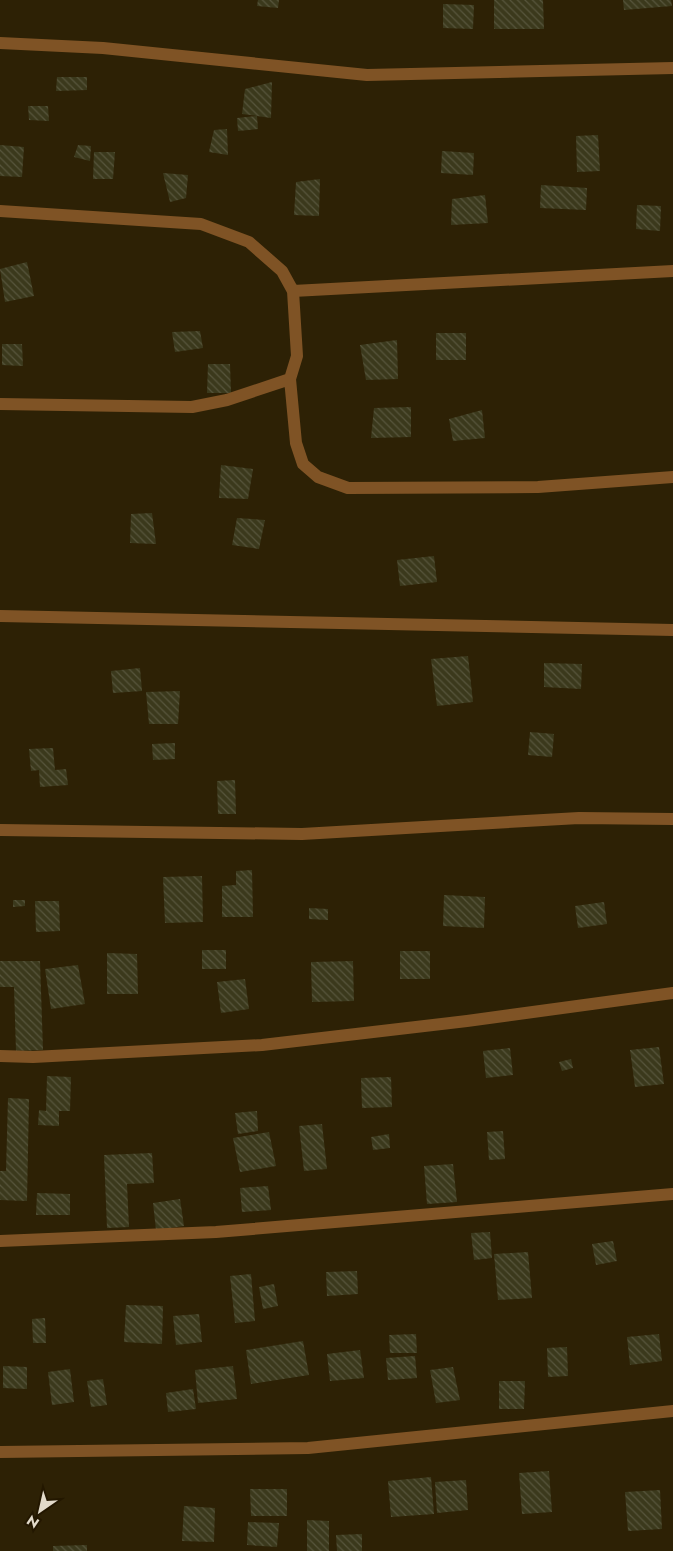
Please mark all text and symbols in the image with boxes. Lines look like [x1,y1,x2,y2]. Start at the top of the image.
north arrow [15,1486,65,1536]
text: N [23,1510,43,1533]

